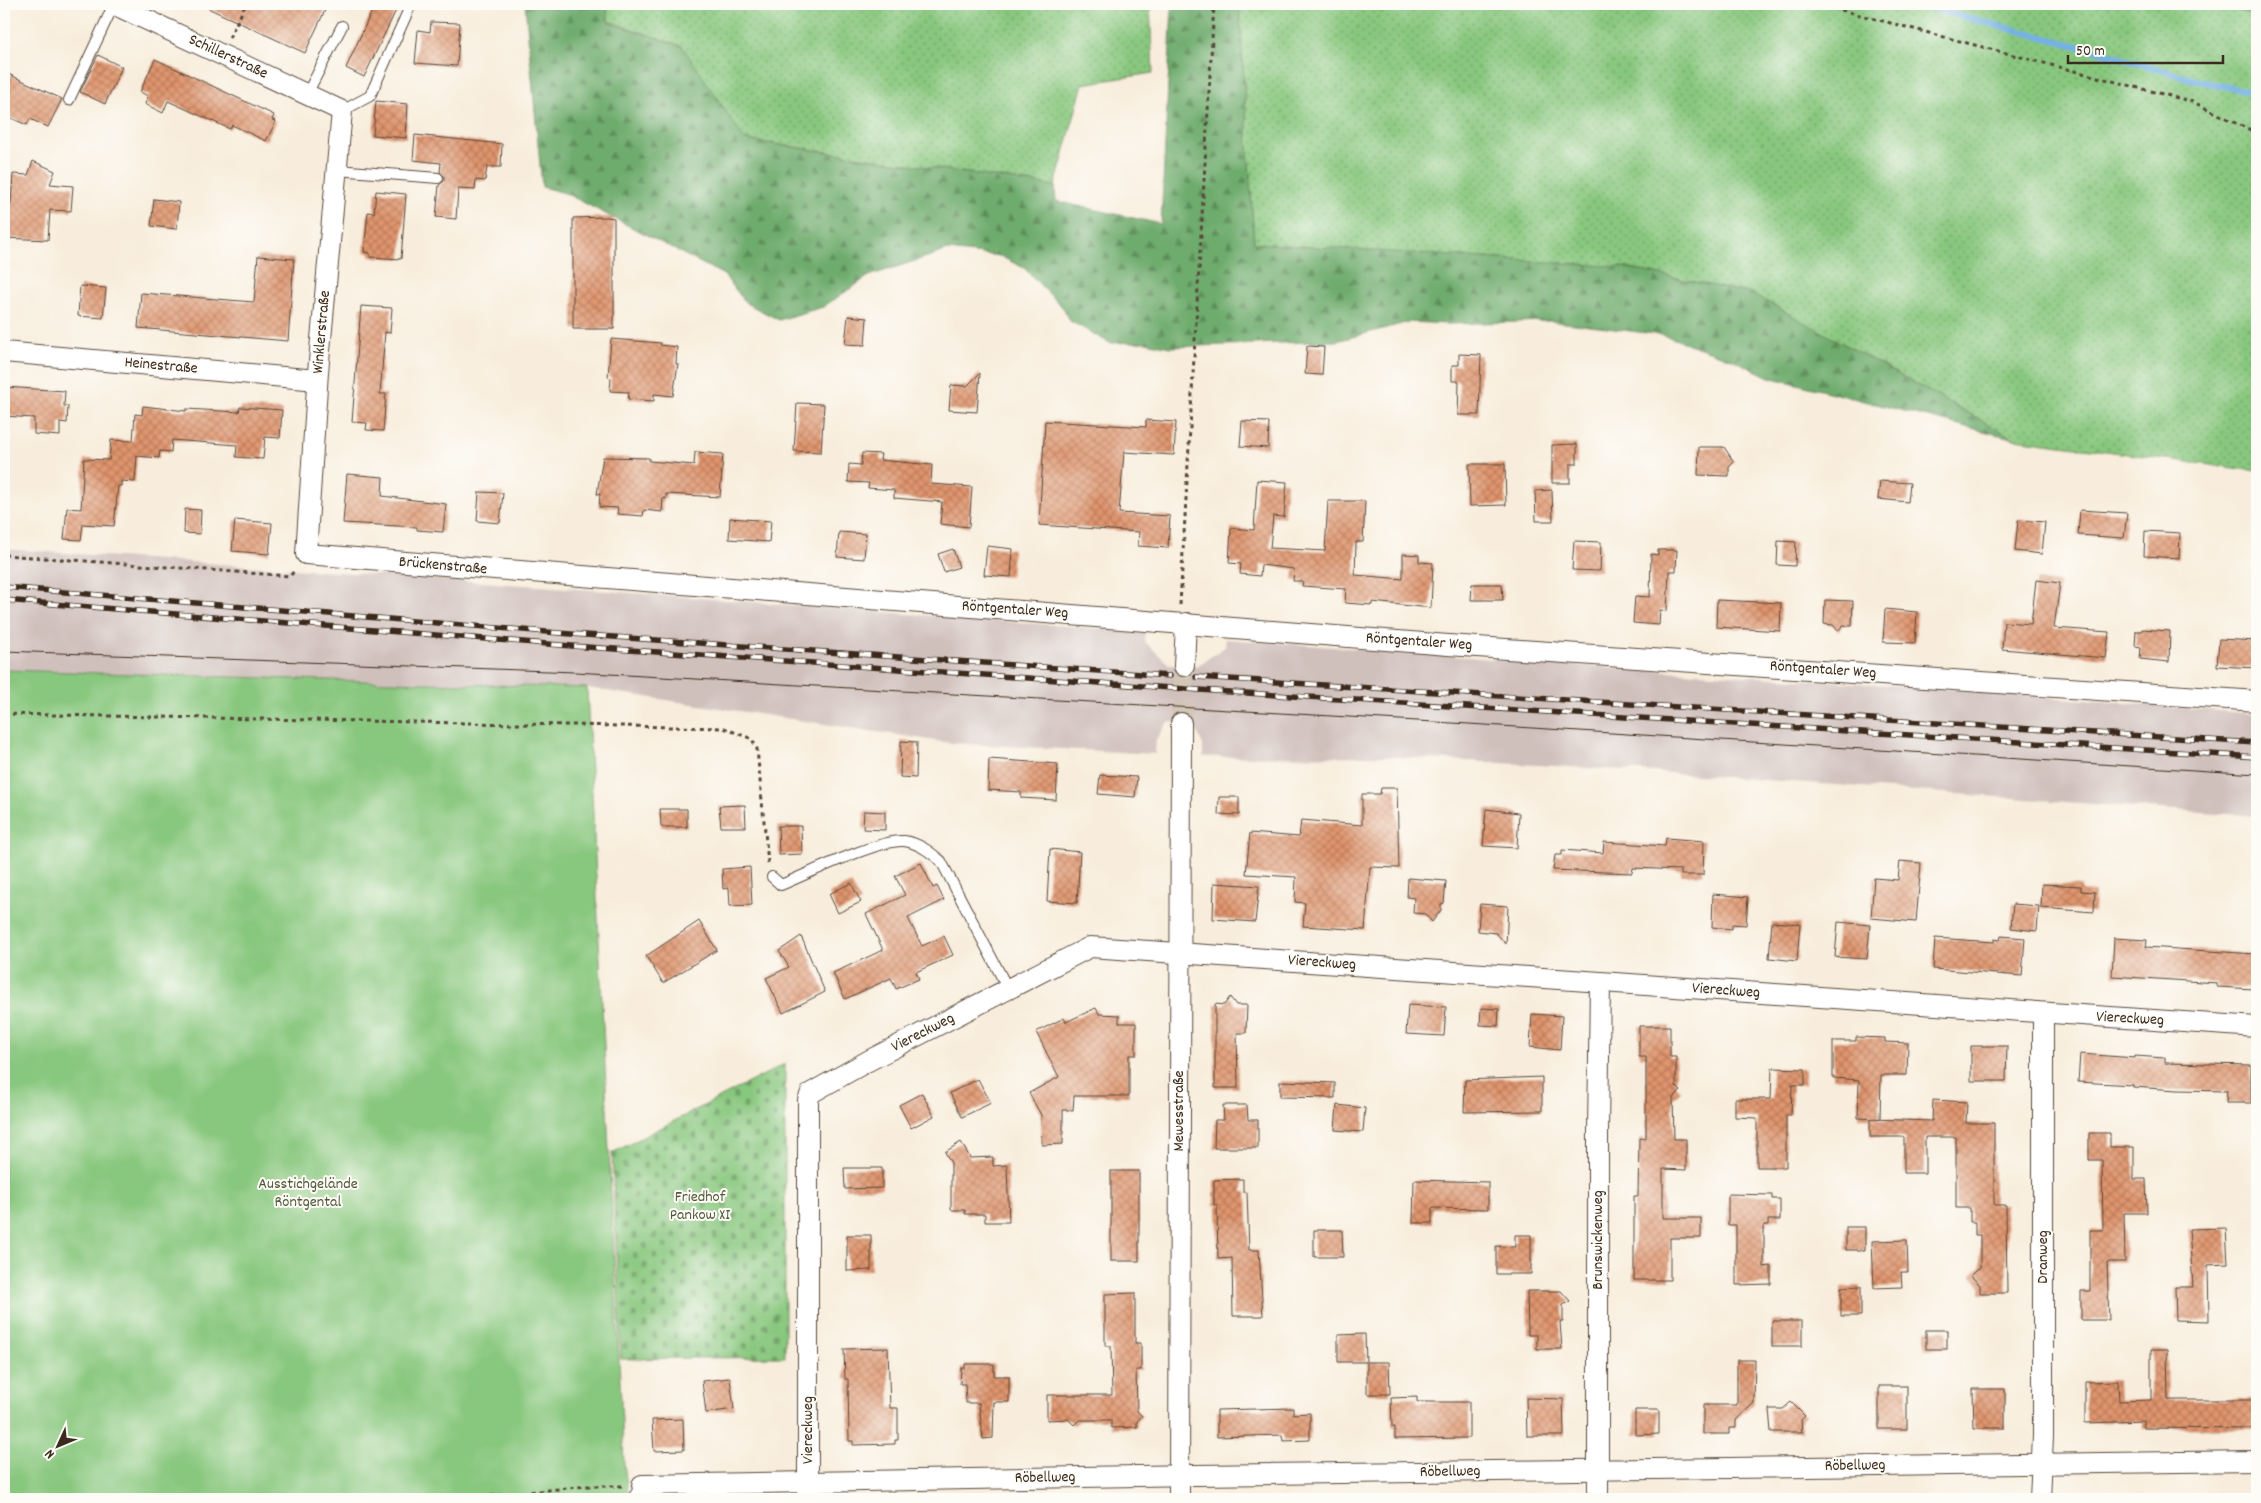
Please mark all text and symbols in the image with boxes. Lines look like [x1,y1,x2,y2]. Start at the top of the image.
street label: Schillerstraße [185,29,271,85]
scale bar [2068,32,2224,64]
text: 50 m [2076,41,2105,63]
street label: Winklerstraße [307,289,337,375]
street label: Heinestraße [123,351,199,381]
street label: Brückenstraße [398,551,488,581]
street label: Röntgentaler Weg [961,595,1069,625]
street label: Röntgentaler Weg [1365,627,1473,657]
street label: Röntgentaler Weg [1769,655,1877,685]
street label: Viereckweg [1287,949,1357,977]
street label: Viereckweg [1691,977,1761,1005]
street label: Viereckweg [2095,1006,2165,1032]
street label: Viereckweg [887,1007,959,1059]
street label: Mewesstraße [1168,1070,1191,1152]
park label: Ausstichgelände Röntgental [258,1173,358,1214]
park label: Friedhof Pankow XI [670,1186,730,1227]
street label: Brunswickenweg [1587,1190,1610,1290]
street label: Dranweg [2032,1230,2055,1284]
street label: Viereckweg [797,1396,820,1464]
north arrow [32,1420,82,1470]
text: N [40,1444,60,1463]
street label: Röbellweg [1824,1454,1886,1478]
street label: Röbellweg [1419,1460,1481,1484]
street label: Röbellweg [1014,1466,1076,1490]

